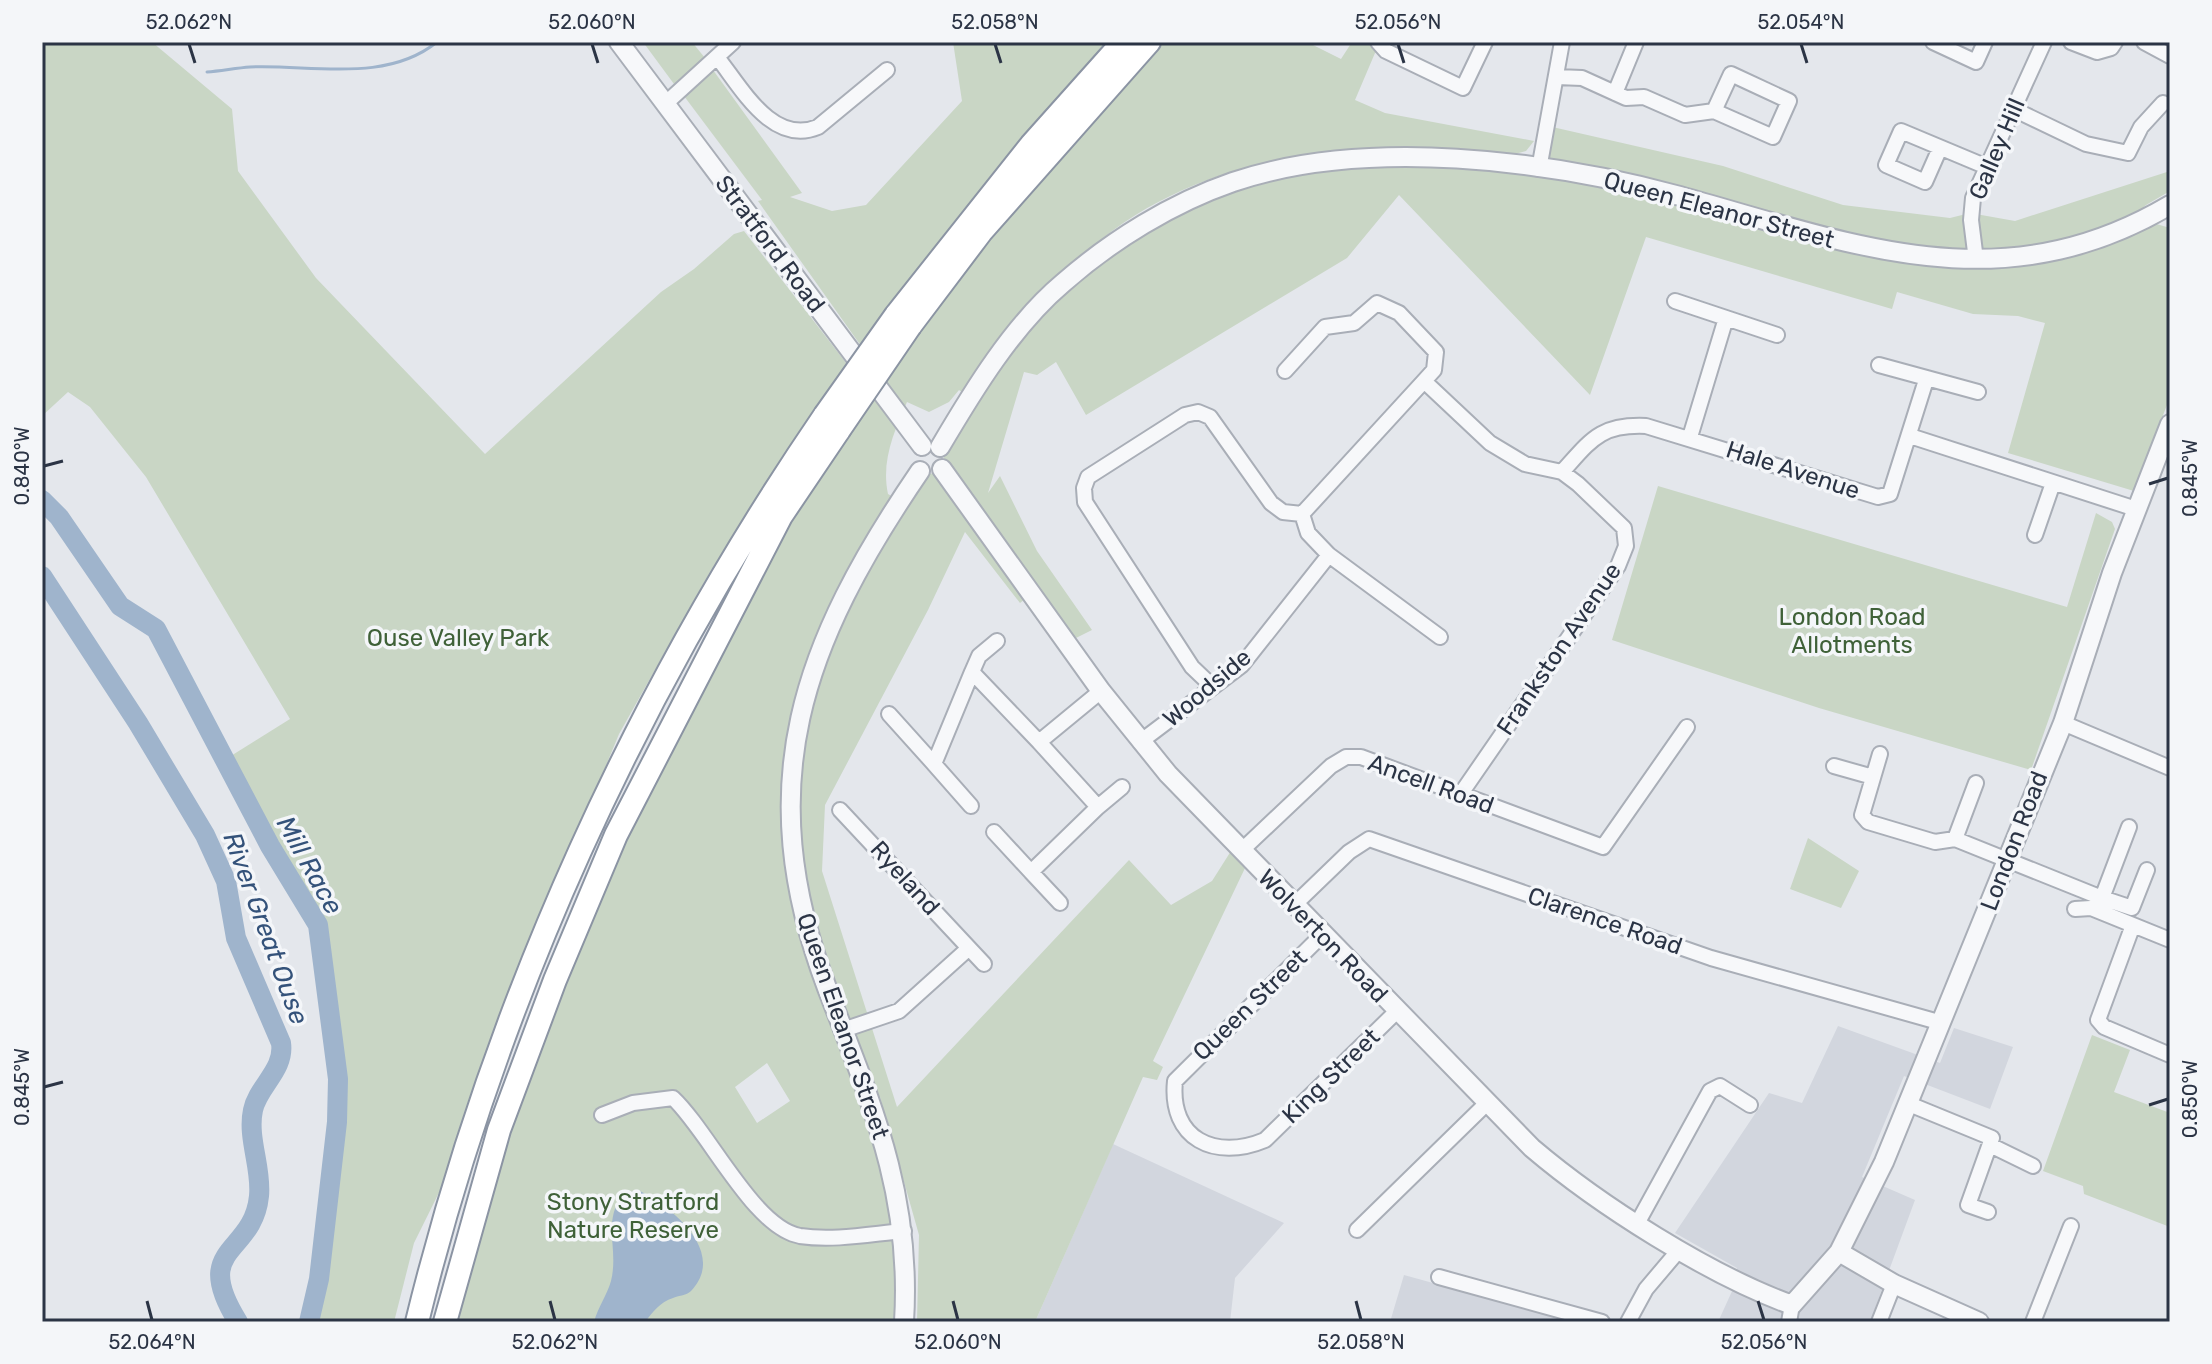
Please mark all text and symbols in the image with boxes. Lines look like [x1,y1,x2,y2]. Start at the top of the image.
text: 52.062°N [146,10,232,34]
text: 52.060°N [548,10,636,34]
text: 52.058°N [951,10,1039,34]
text: 52.056°N [1355,10,1441,34]
text: 52.054°N [1757,10,1845,34]
street label: Galley Hill [1963,94,2031,204]
street label: Queen Eleanor Street [1601,166,1837,254]
street label: Stratford Road [709,170,831,318]
text: 0.840°W [10,427,34,505]
street label: Hale Avenue [1723,435,1863,505]
text: 0.845°W [2178,439,2202,517]
street label: Frankston Avenue [1491,558,1627,740]
park label: London Road Allotments [1779,603,1925,659]
park label: Ouse Valley Park [367,624,550,652]
street label: Woodside [1157,643,1257,733]
street label: Ancell Road [1364,748,1498,820]
street label: London Road [1975,767,2053,915]
water label: Mill Race [270,811,349,920]
water label: River Great Ouse [216,828,315,1029]
street label: Ryeland [865,835,945,921]
street label: Wolverton Road [1252,864,1394,1008]
street label: Clarence Road [1524,881,1686,961]
street label: Queen Eleanor Street [791,909,895,1143]
street label: Queen Street [1187,944,1313,1066]
street label: King Street [1277,1023,1385,1129]
text: 0.845°W [10,1048,34,1126]
text: 0.850°W [2178,1060,2202,1138]
park label: Stony Stratford Nature Reserve [547,1188,719,1244]
text: 52.064°N [108,1330,196,1354]
text: 52.062°N [512,1330,598,1354]
text: 52.060°N [914,1330,1002,1354]
text: 52.058°N [1317,1330,1405,1354]
text: 52.056°N [1721,1330,1807,1354]

